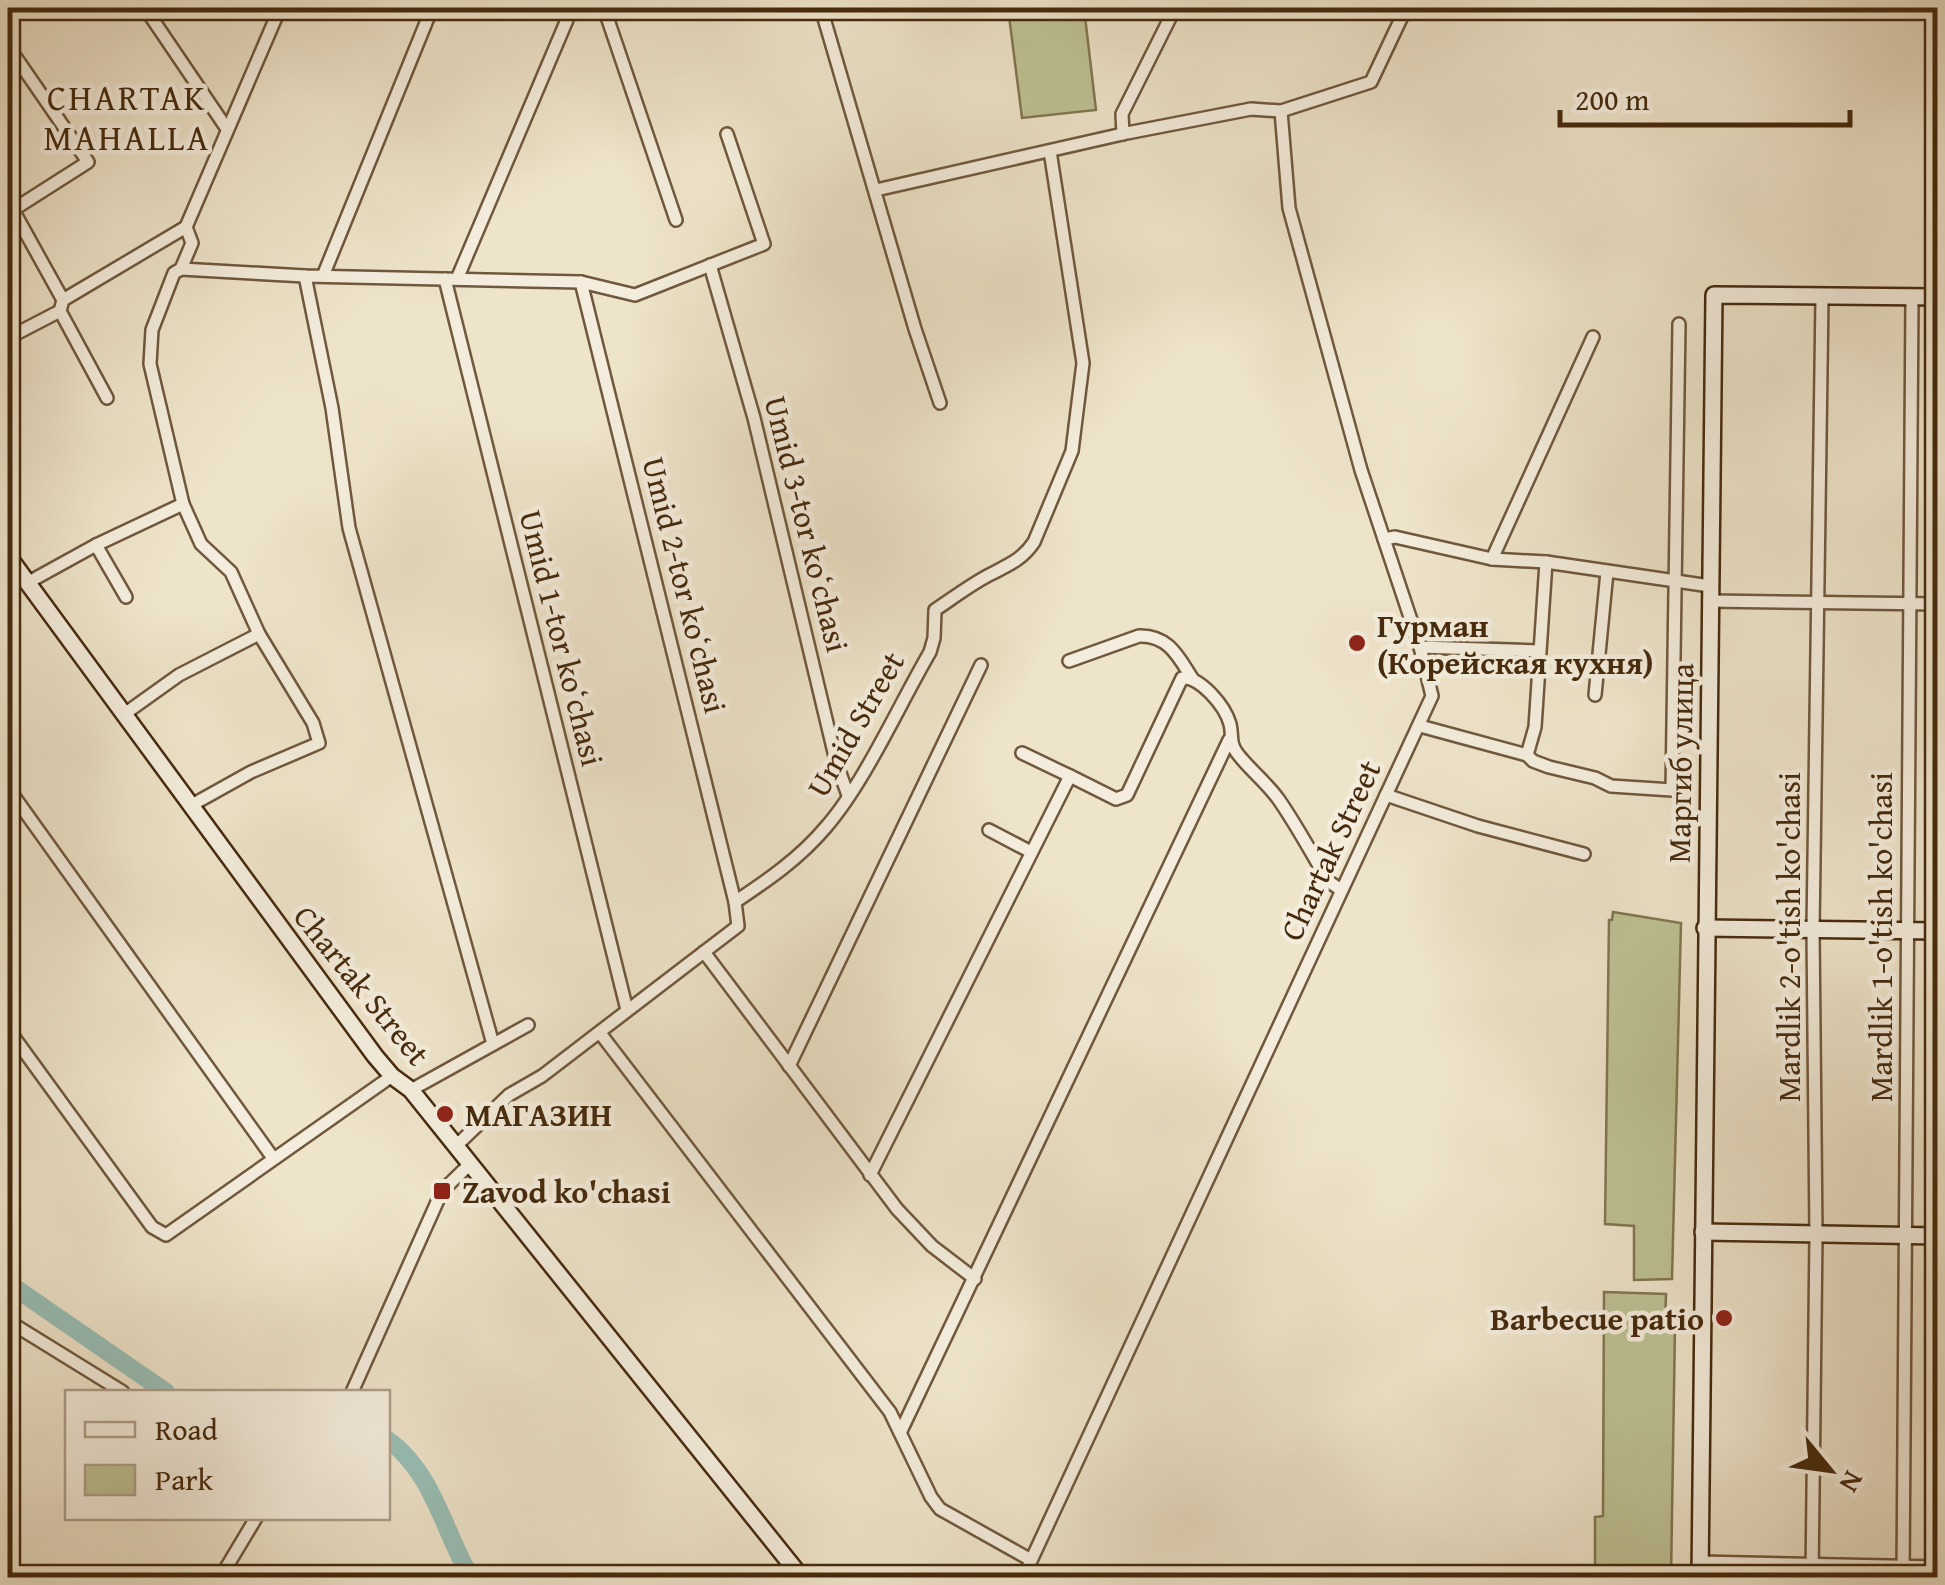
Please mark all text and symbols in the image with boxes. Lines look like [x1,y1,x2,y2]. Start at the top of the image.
scale bar [1560,65,1850,127]
district label: CHARTAK MAHALLA [43,72,211,163]
text: 200 m [1575,77,1650,121]
street label: Umid 3-tor koʻchasi [752,391,862,657]
street label: Umid 2-tor koʻchasi [630,452,740,718]
street label: Umid 1-tor koʻchasi [507,505,617,771]
place label: Гурман (Корейская кухня) [1377,602,1654,686]
marker: Гурман (Корейская кухня) [1346,632,1368,654]
street label: Umid Street [794,642,916,806]
street label: Маргиб улица [1655,662,1705,863]
street label: Chartak Street [1268,752,1392,948]
street label: Mardlik 2-o'tish ko'chasi [1765,772,1812,1102]
street label: Mardlik 1-o'tish ko'chasi [1857,772,1904,1102]
street label: Chartak Street [283,895,441,1075]
place label: МАГАЗИН [465,1091,612,1138]
marker: МАГАЗИН [434,1103,456,1125]
place label: Zavod ko'chasi [462,1168,671,1215]
marker: Zavod ko'chasi [431,1180,453,1202]
place label: Barbecue patio [1490,1295,1704,1342]
marker: Barbecue patio [1713,1307,1735,1329]
legend [65,1390,390,1520]
text: Road [155,1407,218,1451]
north arrow [1780,1420,1880,1520]
text: Park [155,1457,214,1501]
text: N [1830,1464,1875,1501]

